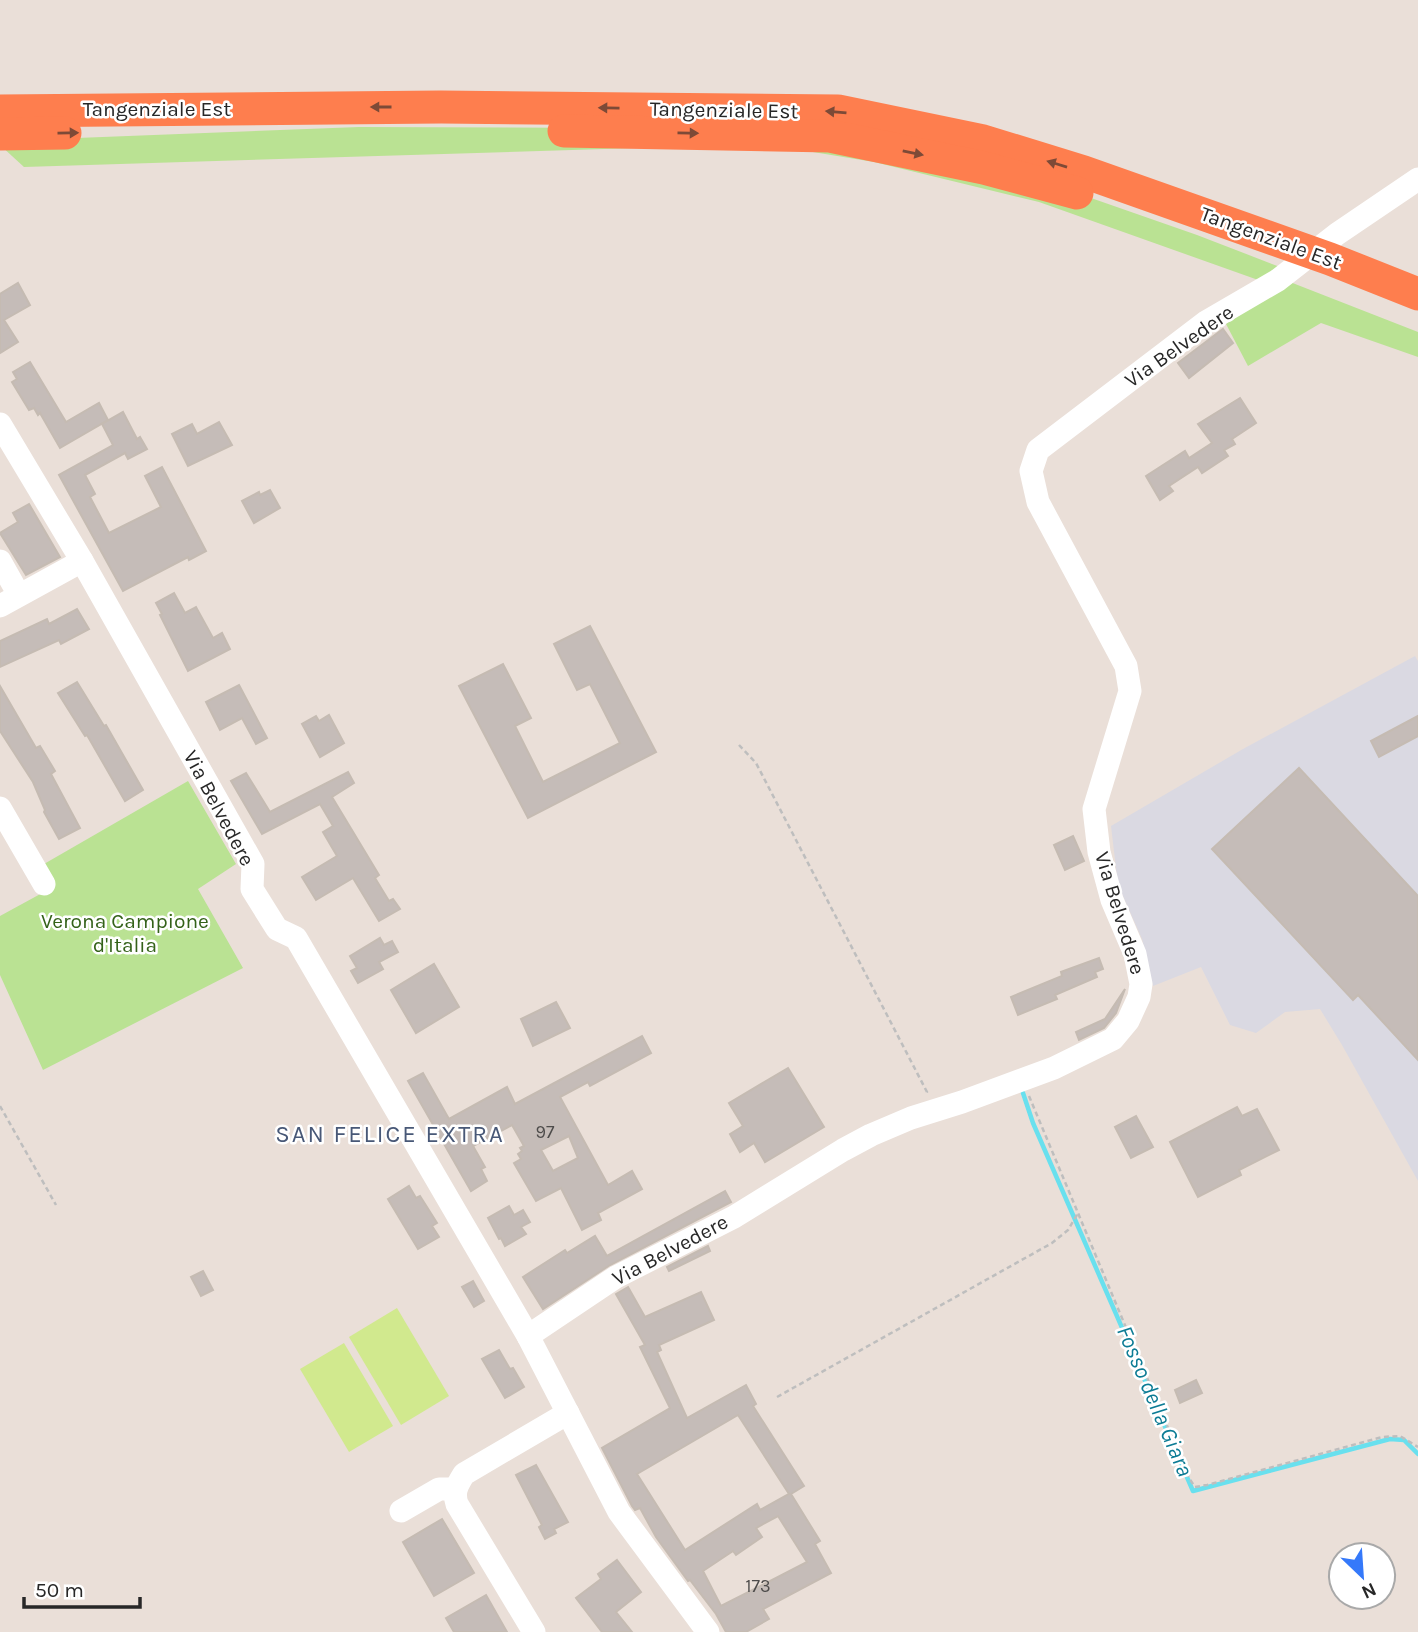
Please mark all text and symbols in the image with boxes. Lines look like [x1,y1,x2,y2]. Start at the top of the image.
street label: Tangenziale Est [83,97,231,121]
street label: Tangenziale Est [650,97,798,123]
one-way arrow [370,102,392,113]
one-way arrow [598,103,620,114]
one-way arrow [825,106,847,117]
one-way arrow [57,127,79,139]
one-way arrow [677,127,699,139]
one-way arrow [902,148,924,159]
one-way arrow [1047,158,1068,169]
street label: Tangenziale Est [1197,201,1345,275]
street label: Via Belvedere [1120,300,1238,392]
street label: Via Belvedere [179,746,259,870]
street label: Via Belvedere [1090,849,1150,977]
park label: Verona Campione d'Italia [41,909,209,957]
district label: SAN FELICE EXTRA [275,1120,505,1148]
house number: 97 [536,1121,555,1143]
street label: Via Belvedere [608,1210,732,1290]
water label: Fosso della Giara [1111,1322,1199,1480]
north arrow [1327,1541,1397,1611]
scale bar [24,1566,140,1610]
house number: 173 [745,1575,771,1597]
text: 50 m [35,1578,84,1602]
text: N [1358,1578,1380,1603]

